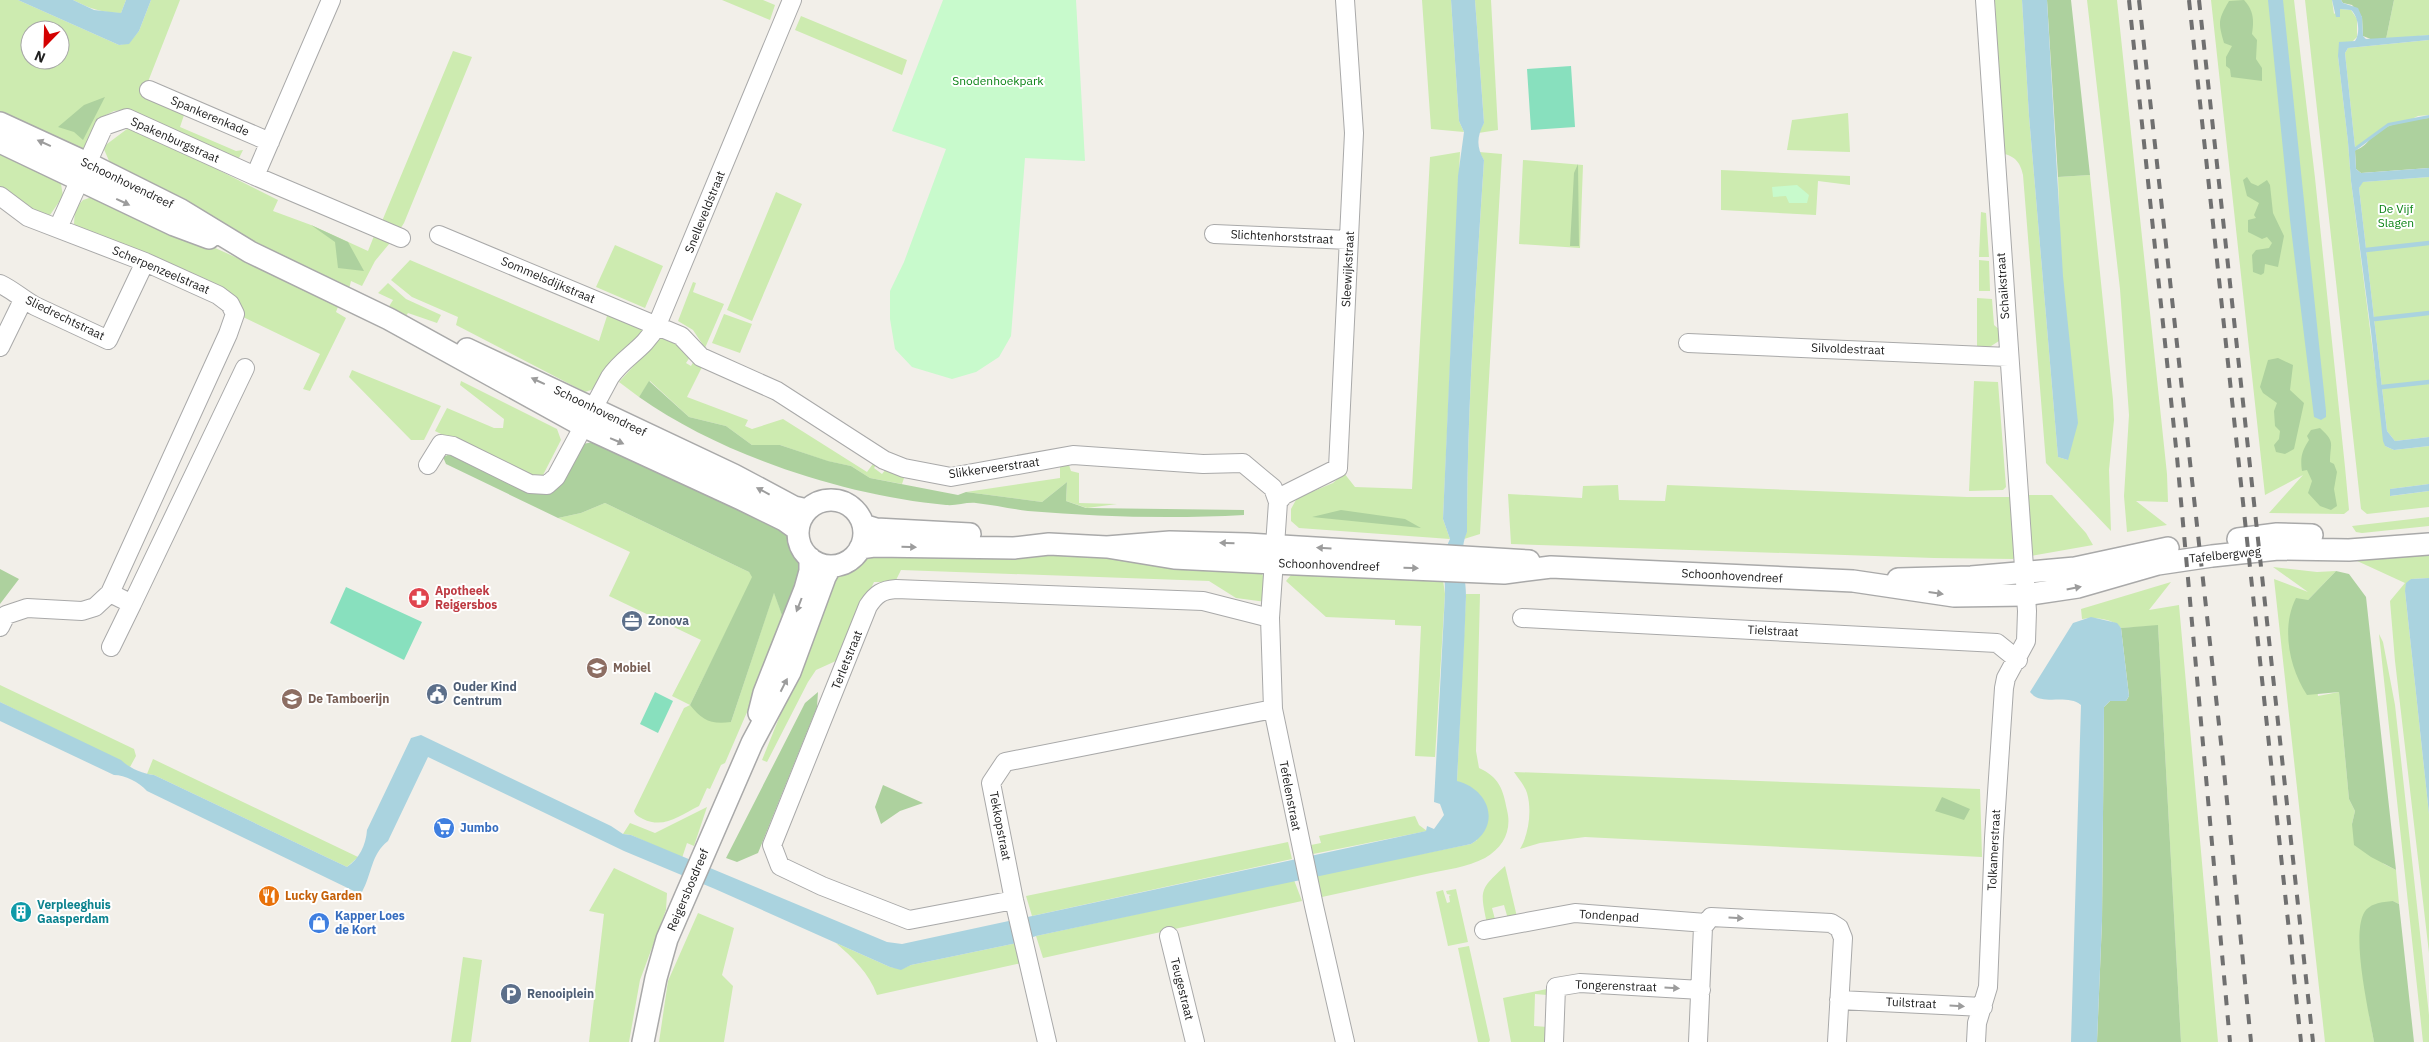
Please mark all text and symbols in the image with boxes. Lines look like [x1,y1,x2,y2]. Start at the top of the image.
north arrow [20,20,70,70]
text: N [32,47,48,67]
park label: Snodenhoekpark [952,73,1044,88]
street label: Spankerenkade [169,92,252,139]
street label: Spakenburgstraat [129,113,222,166]
one-way arrow [37,139,51,147]
street label: Schoonhovendreef [78,154,176,211]
street label: Snelleveldstraat [681,169,728,255]
one-way arrow [116,198,130,206]
park label: De Vijf Slagen [2378,201,2414,230]
street label: Slichtenhorststraat [1230,226,1334,247]
street label: Sleewijkstraat [1338,231,1357,307]
street label: Scherpenzeelstraat [110,242,212,297]
street label: Schaikstraat [1993,252,2012,320]
street label: Sommelsdijkstraat [499,253,598,306]
street label: Sliedrechtstraat [23,292,107,343]
street label: Silvoldestraat [1811,340,1885,357]
one-way arrow [531,377,545,385]
street label: Schoonhovendreef [551,382,649,439]
one-way arrow [610,437,624,445]
street label: Slikkerveerstraat [948,454,1040,481]
one-way arrow [756,486,770,495]
one-way arrow [1219,539,1235,547]
one-way arrow [901,543,917,551]
street label: Tafelbergweg [2188,543,2262,566]
one-way arrow [1316,544,1332,552]
street label: Schoonhovendreef [1278,555,1380,574]
one-way arrow [1403,565,1419,573]
street label: Schoonhovendreef [1681,565,1783,586]
place label: Apotheek Reigersbos [435,583,497,612]
one-way arrow [2066,583,2082,591]
pharmacy icon: Apotheek Reigersbos [407,586,431,610]
one-way arrow [1929,589,1945,597]
one-way arrow [795,598,803,613]
office icon: Zonova [620,609,644,633]
place label: Zonova [648,613,689,628]
street label: Tielstraat [1747,622,1799,639]
street label: Terletstraat [828,628,865,692]
school or university icon: Mobiel [585,656,609,680]
place label: Mobiel [613,660,651,675]
one-way arrow [780,678,788,692]
place label: Ouder Kind Centrum [453,679,517,708]
public building icon: Ouder Kind Centrum [425,682,449,706]
school or university icon: De Tamboerijn [280,687,304,711]
place label: De Tamboerijn [308,691,389,706]
street label: Tefelenstraat [1276,760,1305,832]
street label: Tekkopstraat [986,790,1015,862]
street label: Tolkamerstraat [1984,809,2003,891]
supermarket icon: Jumbo [432,816,456,840]
place label: Jumbo [460,820,499,835]
street label: Reigersbosdreef [663,846,712,933]
restaurant icon: Lucky Garden [257,884,281,908]
place label: Lucky Garden [285,888,362,903]
place label: Verpleeghuis Gaasperdam [37,897,111,926]
building icon: Verpleeghuis Gaasperdam [9,900,33,924]
street label: Tondenpad [1578,906,1640,925]
place label: Kapper Loes de Kort [335,908,405,937]
shop icon: Kapper Loes de Kort [307,911,331,935]
one-way arrow [1728,915,1744,923]
street label: Teugestraat [1168,956,1197,1022]
street label: Tongerenstraat [1575,977,1657,994]
parking icon: Renooiplein [499,982,523,1006]
one-way arrow [1664,985,1680,993]
place label: Renooiplein [527,986,594,1001]
street label: Tuilstraat [1885,994,1937,1011]
one-way arrow [1949,1002,1965,1010]

